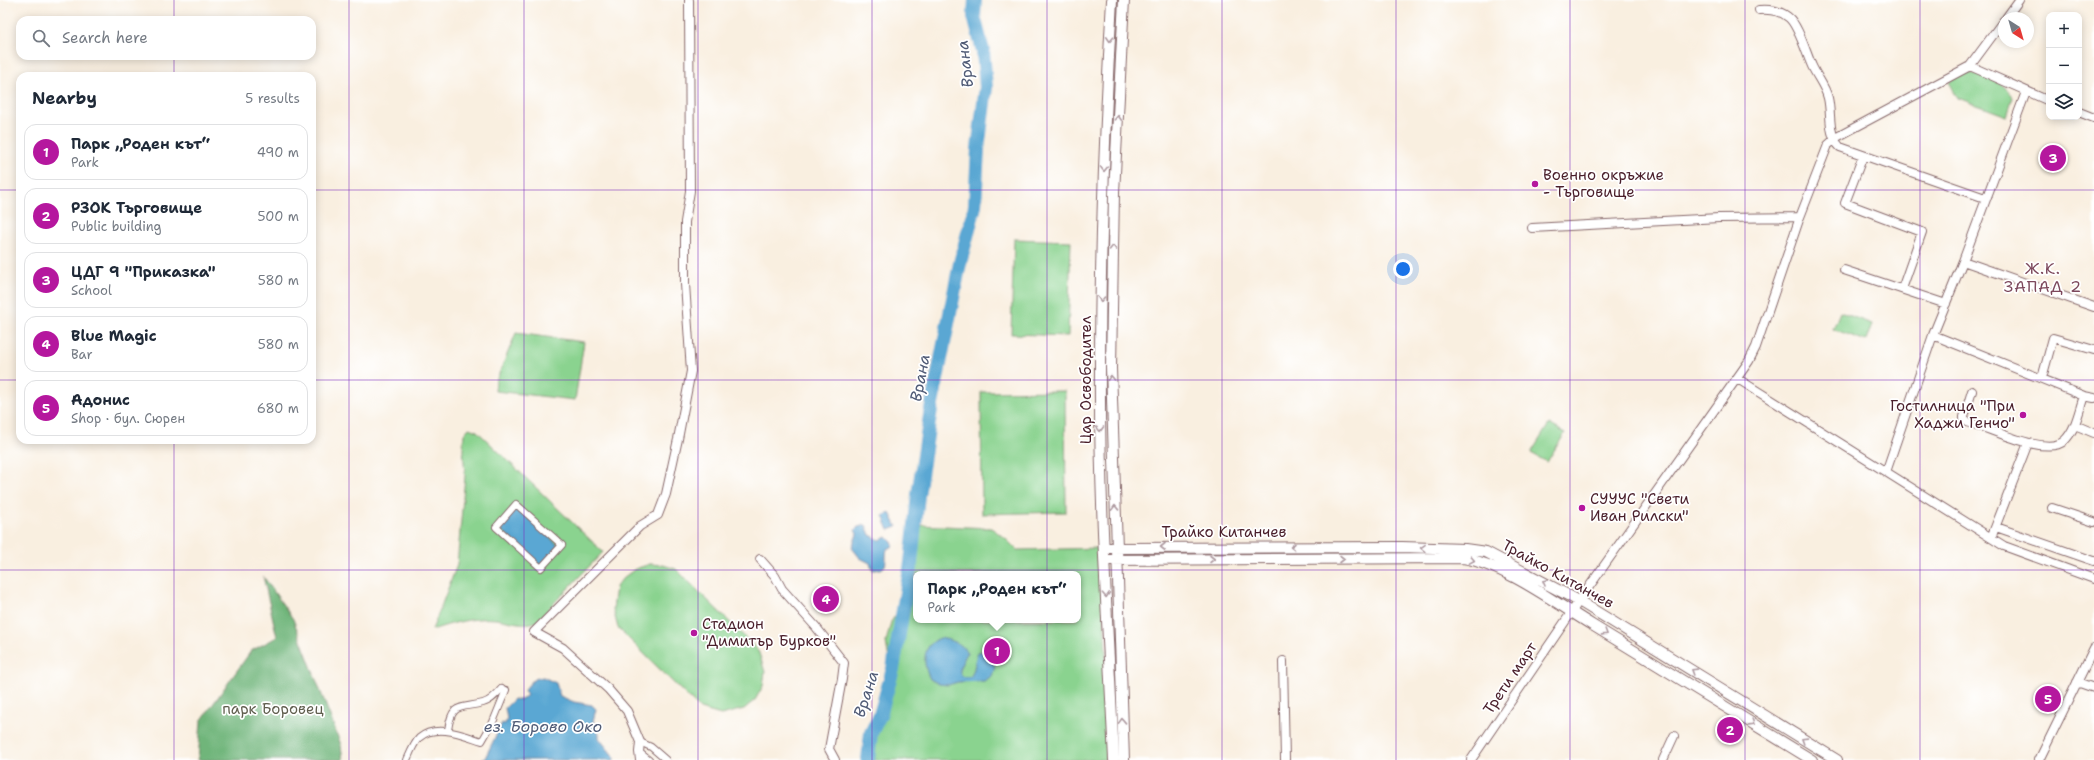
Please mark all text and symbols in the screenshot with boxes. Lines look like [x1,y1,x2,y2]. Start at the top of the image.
north arrow [1998,12,2034,48]
map controls [2046,12,2082,120]
button: + [2046,12,2082,48]
search box [16,16,316,60]
icon: search [30,27,52,49]
text: Search here [62,28,148,48]
one-way arrow [1105,36,1114,42]
water label: Врана [952,39,978,89]
button: − [2046,48,2082,84]
button: layers [2046,84,2082,120]
text: Nearby [32,87,97,109]
text: 5 results [245,90,300,107]
one-way arrow [1113,115,1122,121]
text: Парк „Роден кът“ [71,134,210,154]
pin: 3 [2040,143,2066,173]
text: 1 [43,144,49,161]
text: 490 m [257,144,299,161]
text: Park [71,154,99,171]
place label: Военно окръжие - Търговище [1543,165,1664,202]
one-way arrow [1099,166,1108,172]
marker: Военно окръжие - Търговище [1530,179,1540,189]
text: РЗОК Търговище [71,198,202,218]
text: 2 [41,208,51,225]
text: 500 m [257,208,299,225]
text: Public building [71,218,162,235]
one-way arrow [1109,245,1117,251]
district label: Ж.К. ЗАПАД 2 [2004,258,2082,297]
your location [1393,259,1413,279]
text: ЦДГ 9 "Приказка" [71,262,216,282]
text: 3 [41,272,51,289]
text: 580 m [258,272,299,289]
text: School [71,282,112,299]
one-way arrow [1097,296,1105,302]
street label: Цар Освободител [1076,315,1096,444]
text: Blue Magic [71,326,157,346]
text: 4 [41,336,51,353]
text: 580 m [258,336,299,353]
text: Bar [71,346,93,363]
water label: Врана [905,352,935,403]
one-way arrow [1107,375,1116,381]
text: Адонис [71,390,130,410]
place label: Гостилница "При Хаджи Генчо" [1890,396,2015,433]
text: 5 [42,400,50,417]
text: 680 m [257,400,299,417]
text: Shop · бул. Сюрен [71,410,185,427]
marker: Гостилница "При Хаджи Генчо" [2018,410,2028,420]
one-way arrow [1096,426,1104,432]
place label: СУУУС "Свети Иван Рилски" [1590,489,1690,526]
marker: СУУУС "Свети Иван Рилски" [1577,503,1587,513]
one-way arrow [1111,505,1119,511]
street label: Трайко Китанчев [1161,522,1287,542]
street label: Трайко Китанчев [1498,535,1618,613]
one-way arrow [1160,543,1166,551]
one-way arrow [1290,543,1296,551]
one-way arrow [1420,544,1426,552]
one-way arrow [1209,555,1215,563]
one-way arrow [1339,555,1345,563]
one-way arrow [1469,555,1475,563]
popup [913,571,1081,623]
text: Парк „Роден кът“ [928,579,1066,599]
one-way arrow [1542,580,1549,587]
pin: 4 [813,584,839,614]
one-way arrow [1102,592,1111,598]
text: Park [928,599,955,616]
place label: Стадион "Димитър Бурков" [702,614,836,651]
marker: Стадион "Димитър Бурков" [689,628,699,638]
one-way arrow [1601,628,1608,635]
pin: 1 [984,636,1010,666]
street label: Трети март [1478,638,1542,718]
water label: Врана [849,668,883,720]
one-way arrow [1691,669,1698,676]
pin: 5 [2035,684,2061,714]
park label: парк Боровец [222,699,324,719]
pin: 2 [1717,715,1743,745]
water label: ез. Борово Око [484,716,603,737]
one-way arrow [1118,718,1127,724]
one-way arrow [1748,718,1755,726]
one-way arrow [1801,737,1808,744]

